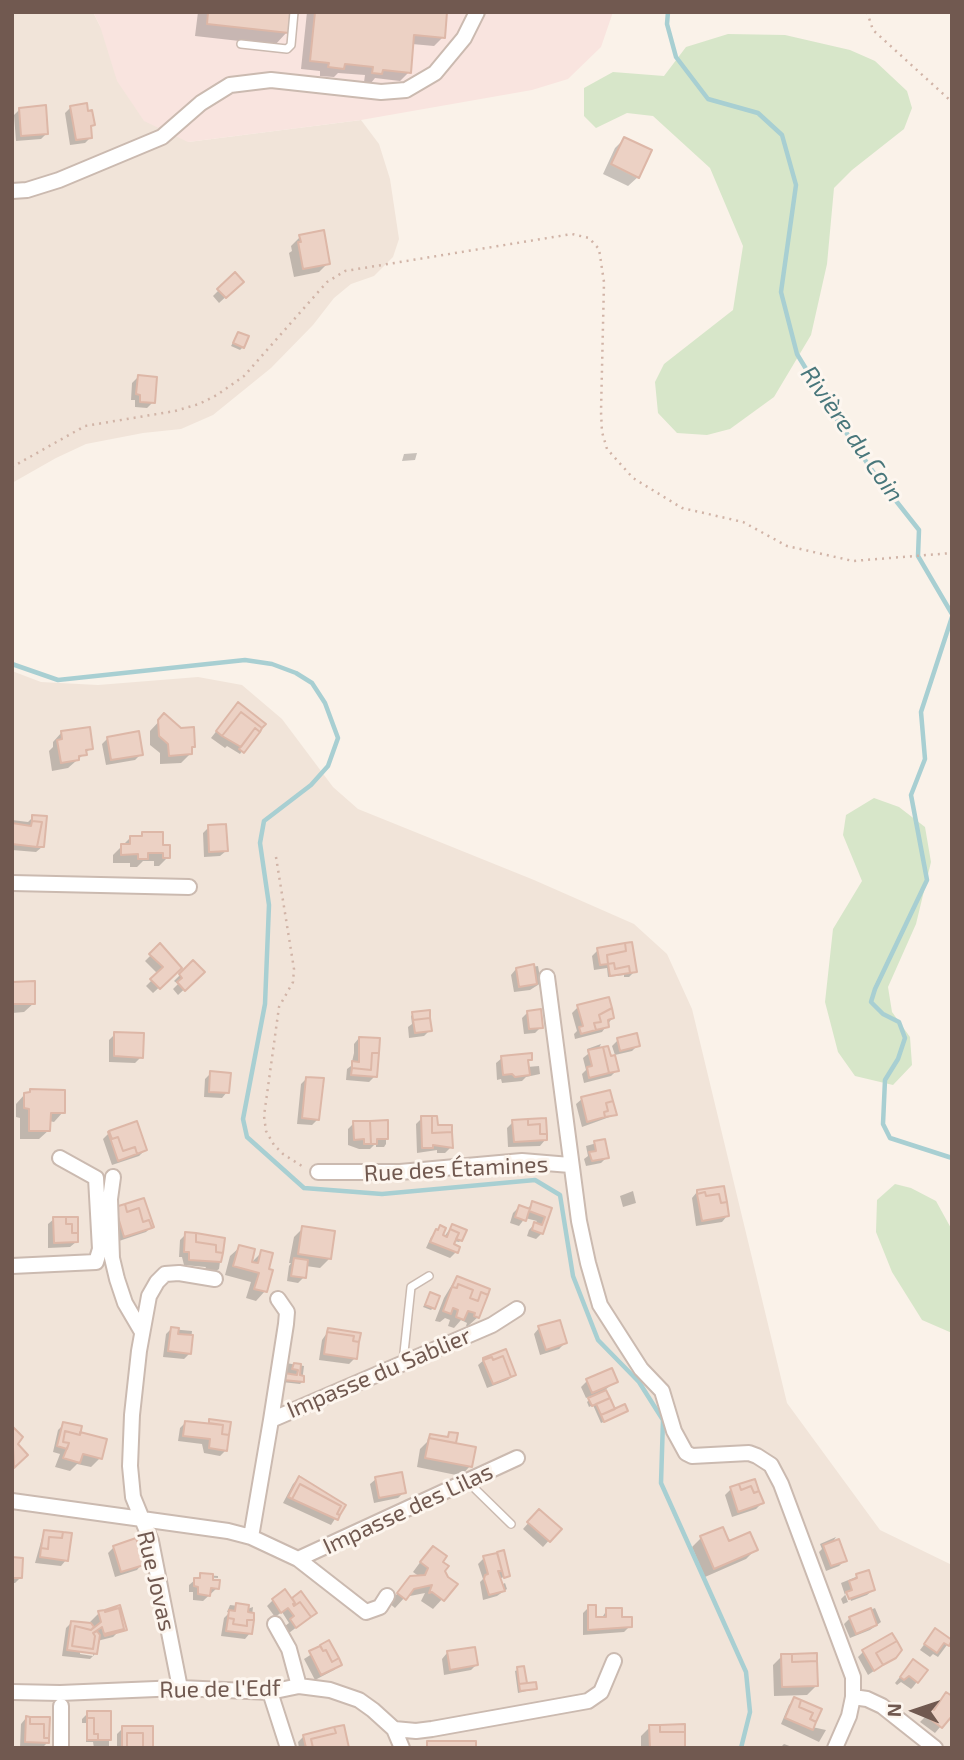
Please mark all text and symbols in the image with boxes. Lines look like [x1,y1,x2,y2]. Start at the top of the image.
water label: Rivière du Coin [795,360,909,508]
street label: Rue des Étamines [363,1150,549,1188]
street label: Impasse du Sablier [283,1322,475,1424]
street label: Impasse des Lilas [319,1458,497,1560]
street label: Rue Jovas [131,1528,181,1634]
street label: Rue de l'Edf [159,1674,281,1704]
north arrow [880,1676,950,1746]
text: N [882,1703,905,1718]

